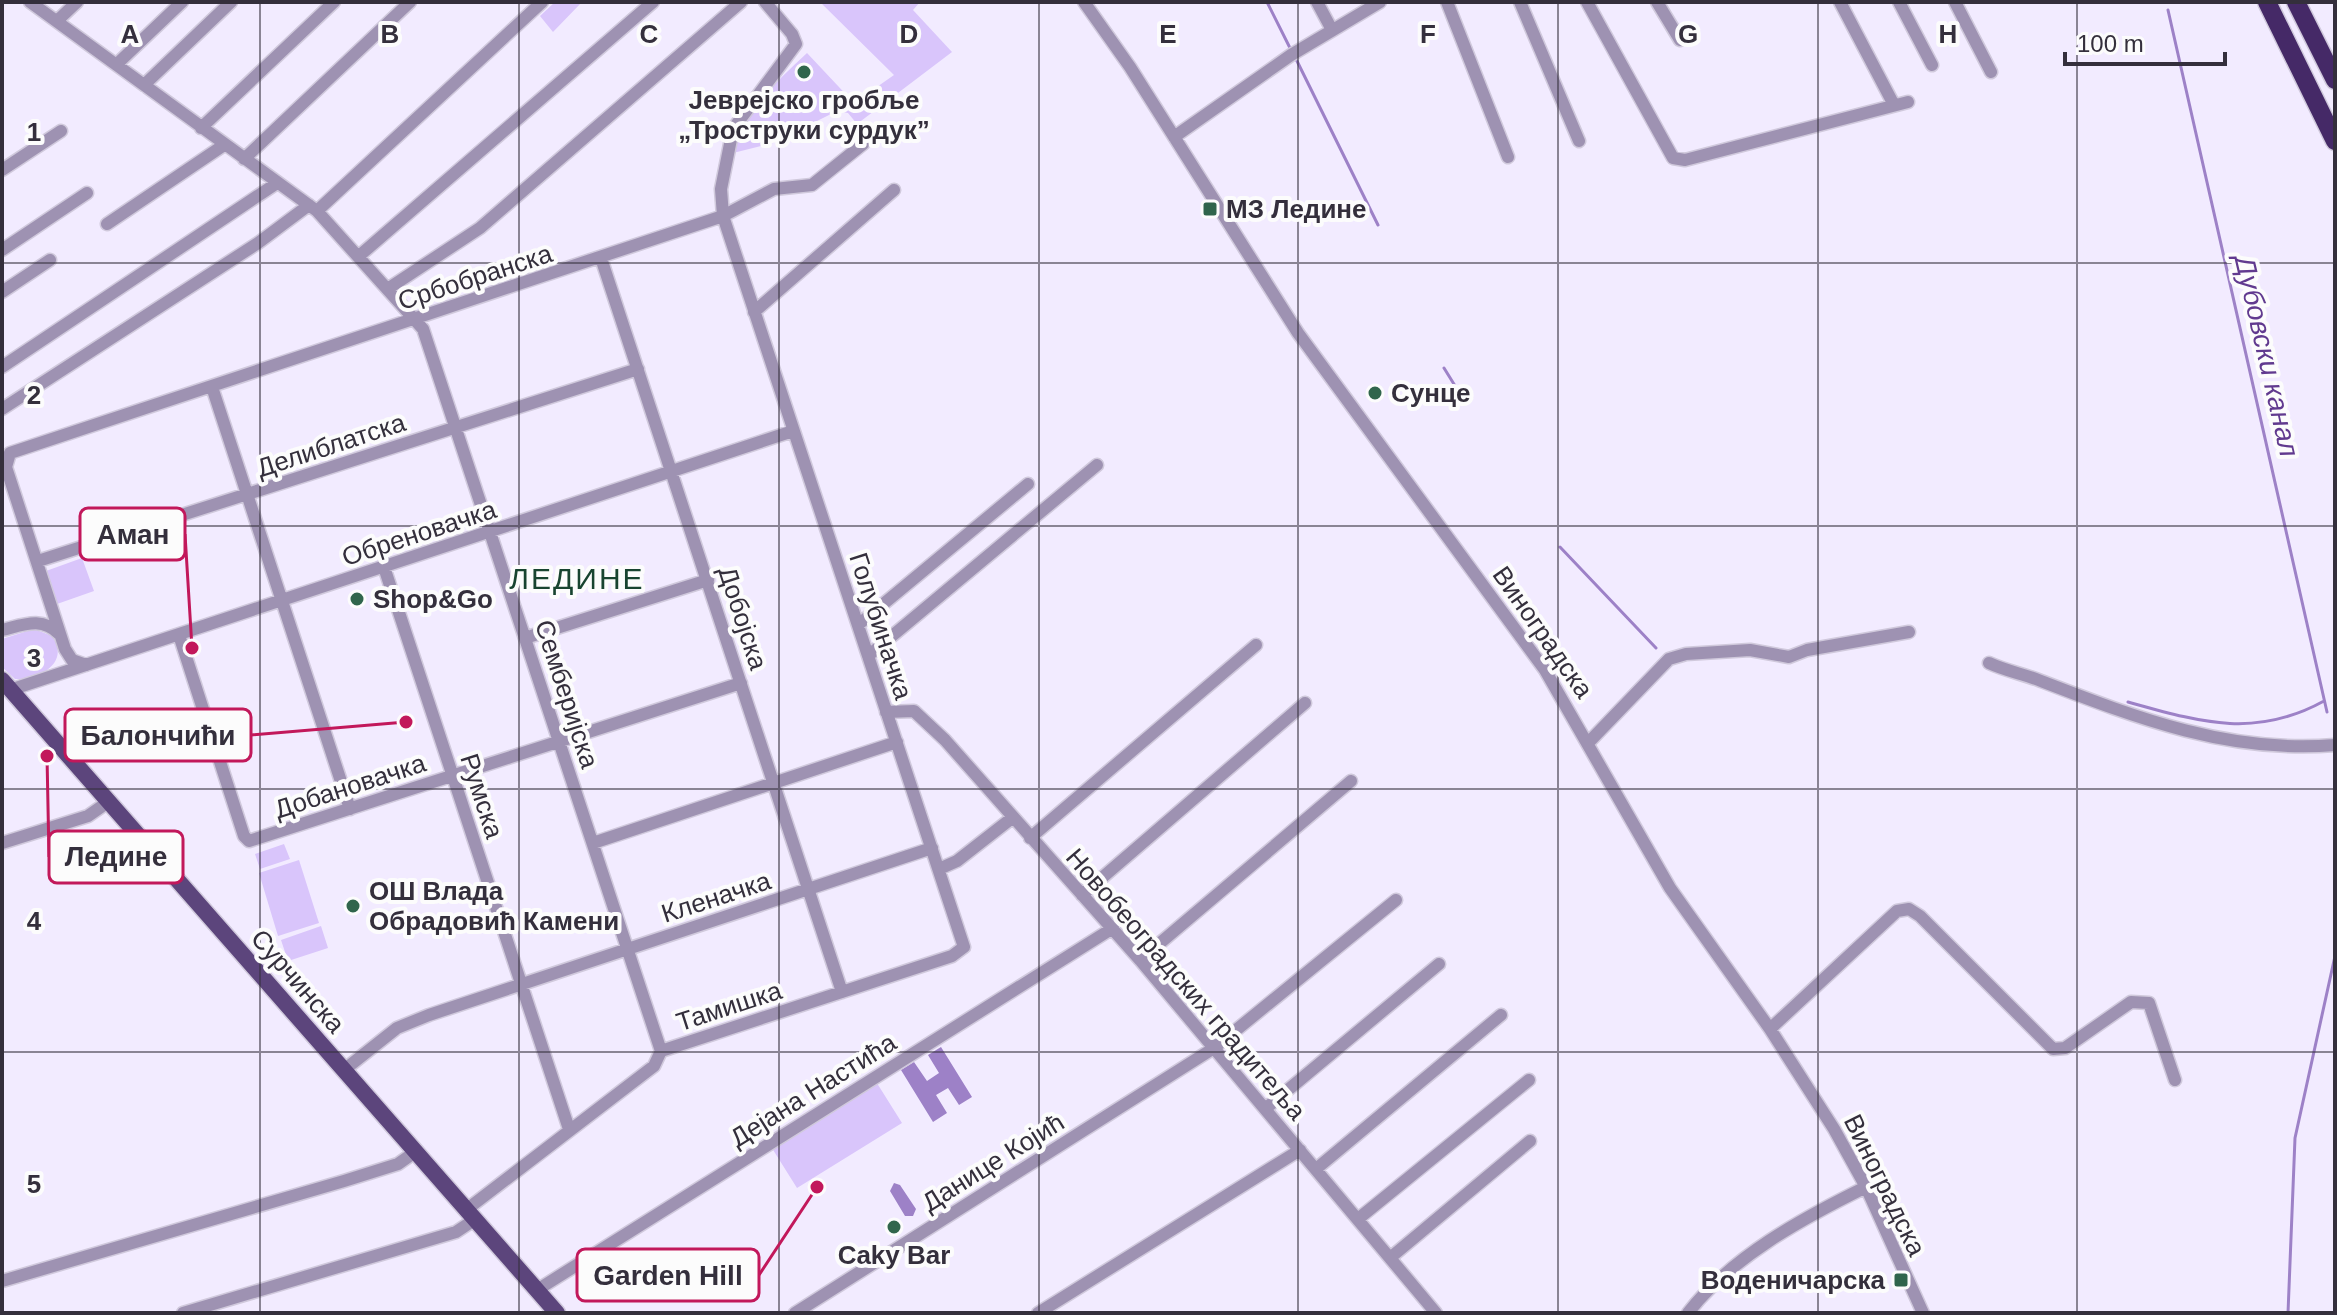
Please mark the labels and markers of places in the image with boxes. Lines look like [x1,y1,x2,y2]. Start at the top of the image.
marker: Јеврејско гробље „Троструки сурдук” [795,63,813,81]
place label: Јеврејско гробље „Троструки сурдук” [678,85,930,145]
place label: МЗ Ледине [1226,194,1367,224]
marker: МЗ Ледине [1201,200,1219,218]
place label: Сунце [1391,378,1470,408]
marker: Сунце [1366,384,1384,402]
callout: Аман [80,508,185,560]
place label: Shop&Go [373,584,493,614]
marker: Shop&Go [348,590,366,608]
callout: Балончићи [65,709,251,761]
callout: Ледине [49,831,183,883]
place label: ОШ Влада Обрадовић Камени [369,876,619,936]
marker: ОШ Влада Обрадовић Камени [344,897,362,915]
marker: Caky Bar [885,1218,903,1236]
place label: Caky Bar [838,1240,950,1270]
callout: Garden Hill [577,1249,759,1301]
place label: Воденичарска [1701,1265,1886,1295]
marker: Воденичарска [1892,1271,1910,1289]

